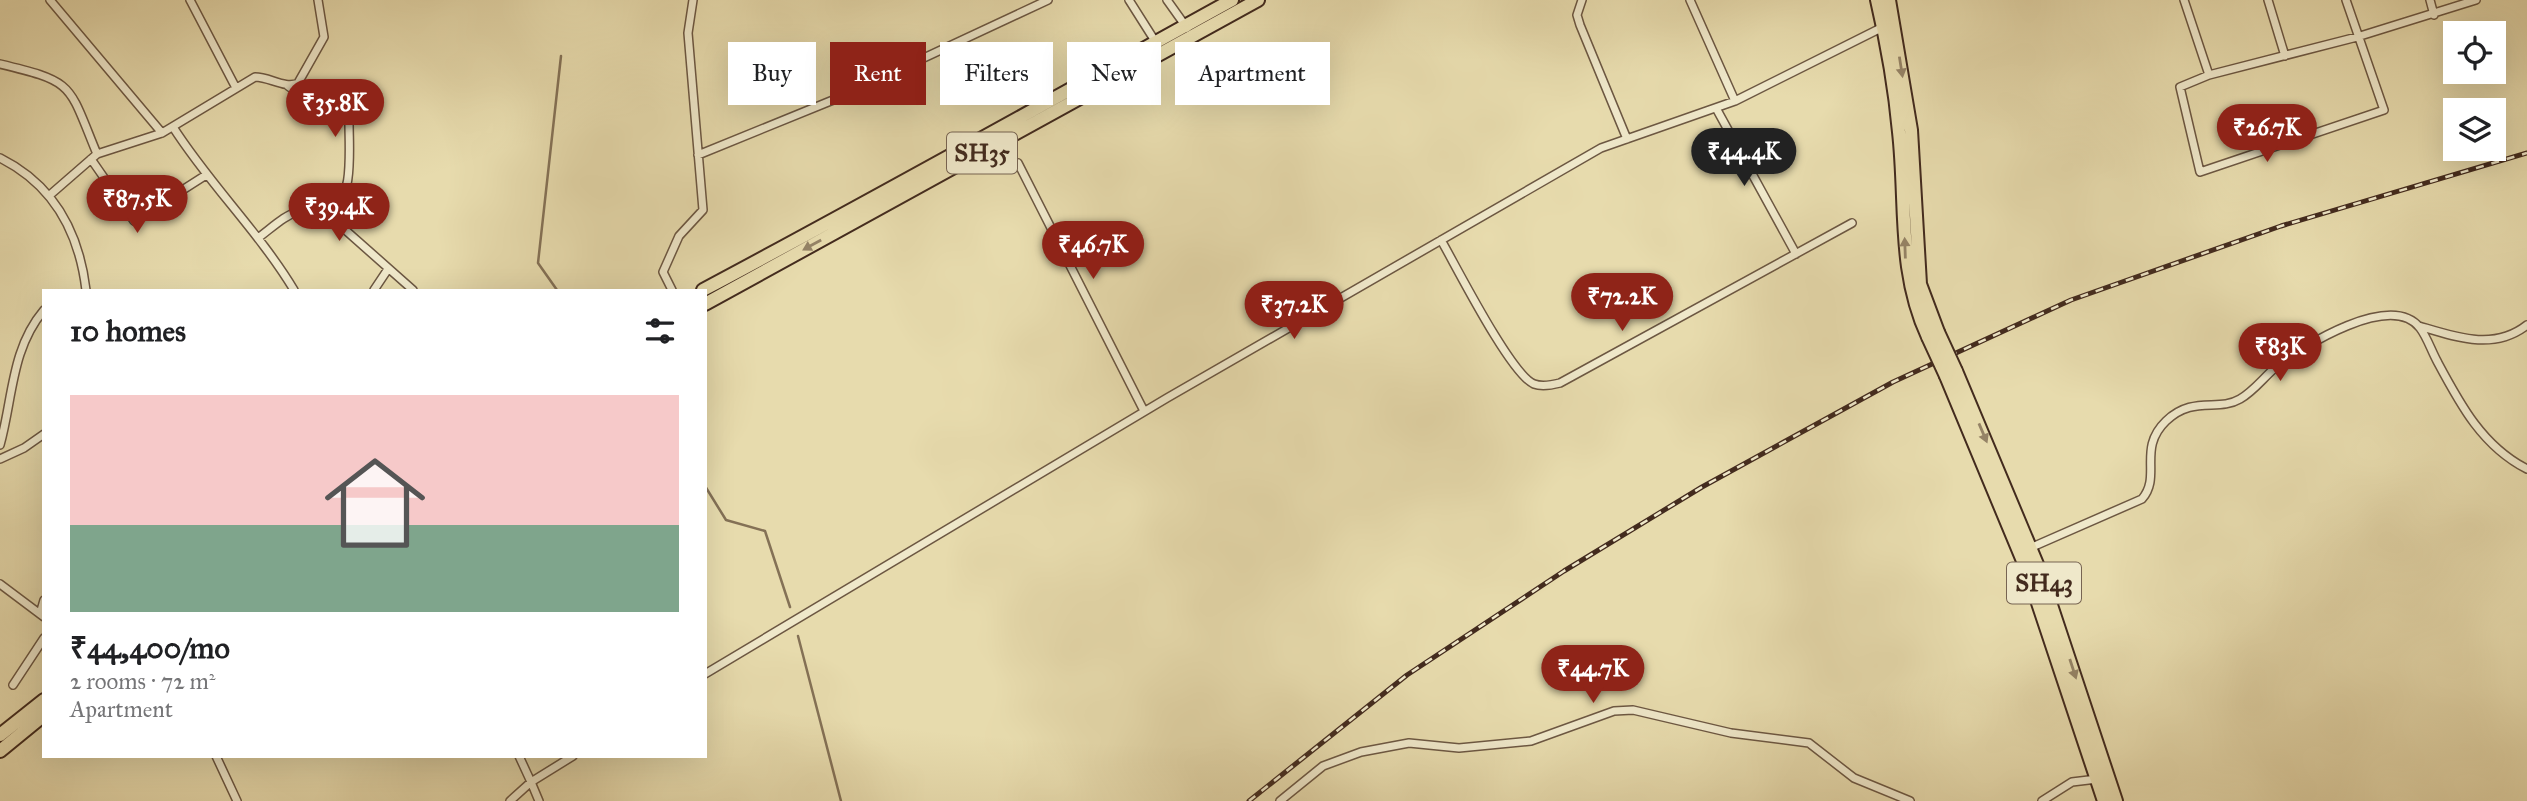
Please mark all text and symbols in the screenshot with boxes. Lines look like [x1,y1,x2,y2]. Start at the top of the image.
map controls [2443,21,2506,161]
button: locate [2443,21,2506,84]
chip: Buy [728,42,816,105]
chip: Rent [830,42,926,105]
chip: Filters [940,42,1053,105]
chip: New [1067,42,1161,105]
chip: Apartment [1175,42,1330,105]
one-way arrow [1896,56,1907,78]
pin: ₹35.8K [278,80,392,139]
text: ₹35.8K [302,88,368,116]
button: layers [2443,98,2506,161]
pin: ₹26.7K [2210,104,2324,164]
text: ₹26.7K [2233,113,2301,141]
pin: ₹44.4K [1687,128,1801,188]
road number: SH35 [947,132,1017,174]
text: ₹44.4K [1707,137,1781,165]
pin: ₹87.5K [80,176,194,235]
text: ₹87.5K [103,184,171,212]
pin: ₹39.4K [282,184,396,243]
text: ₹39.4K [305,192,373,220]
pin: ₹46.7K [1036,222,1150,281]
text: ₹46.7K [1058,230,1128,258]
one-way arrow [1900,236,1911,258]
one-way arrow [802,239,822,251]
pin: ₹72.2K [1565,274,1679,333]
pin: ₹37.2K [1237,282,1351,341]
text: ₹72.2K [1587,282,1657,310]
text: ₹37.2K [1261,290,1327,318]
icon: filters [641,312,679,350]
text: 10 homes [70,313,186,349]
pin: ₹83K [2239,324,2321,383]
text: ₹83K [2255,332,2305,360]
one-way arrow [1978,423,1989,444]
icon: home [312,440,438,566]
road number: SH43 [2007,562,2081,604]
text: ₹44,400/mo [70,630,230,666]
pin: ₹44.7K [1536,646,1650,705]
text: ₹44.7K [1557,654,1629,682]
one-way arrow [2068,658,2079,679]
text: 2 rooms · 72 m² [70,667,215,695]
text: Apartment [70,695,173,723]

